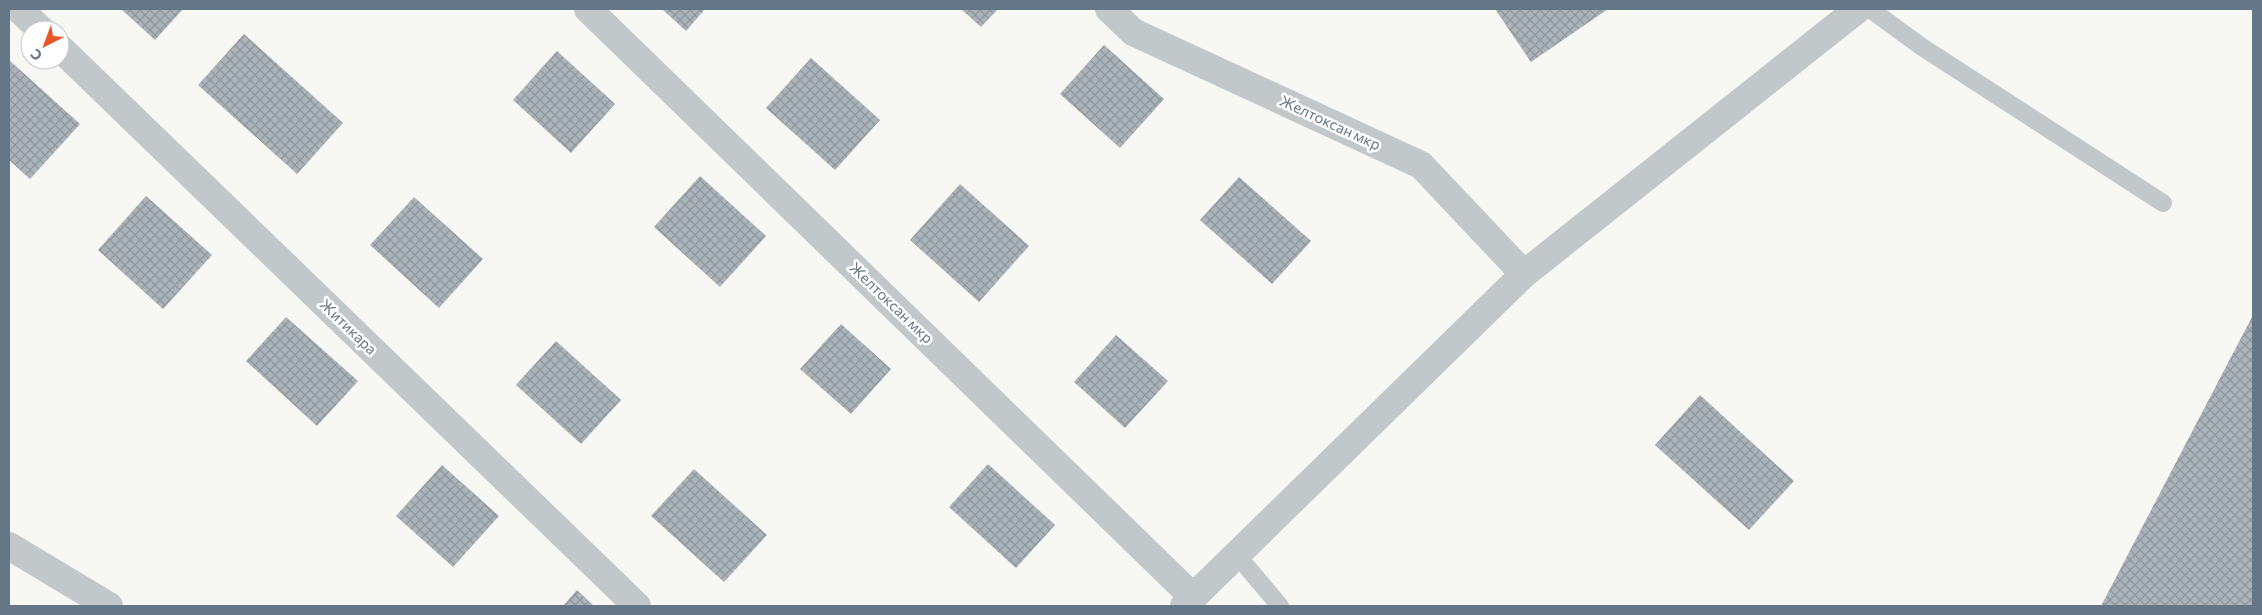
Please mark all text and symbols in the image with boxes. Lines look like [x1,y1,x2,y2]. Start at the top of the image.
north arrow [20,20,70,70]
text: С [27,46,45,65]
street label: Желтоксан мкр [1277,91,1384,153]
street label: Желтоксан мкр [846,258,937,347]
street label: Житикара [317,295,381,358]

